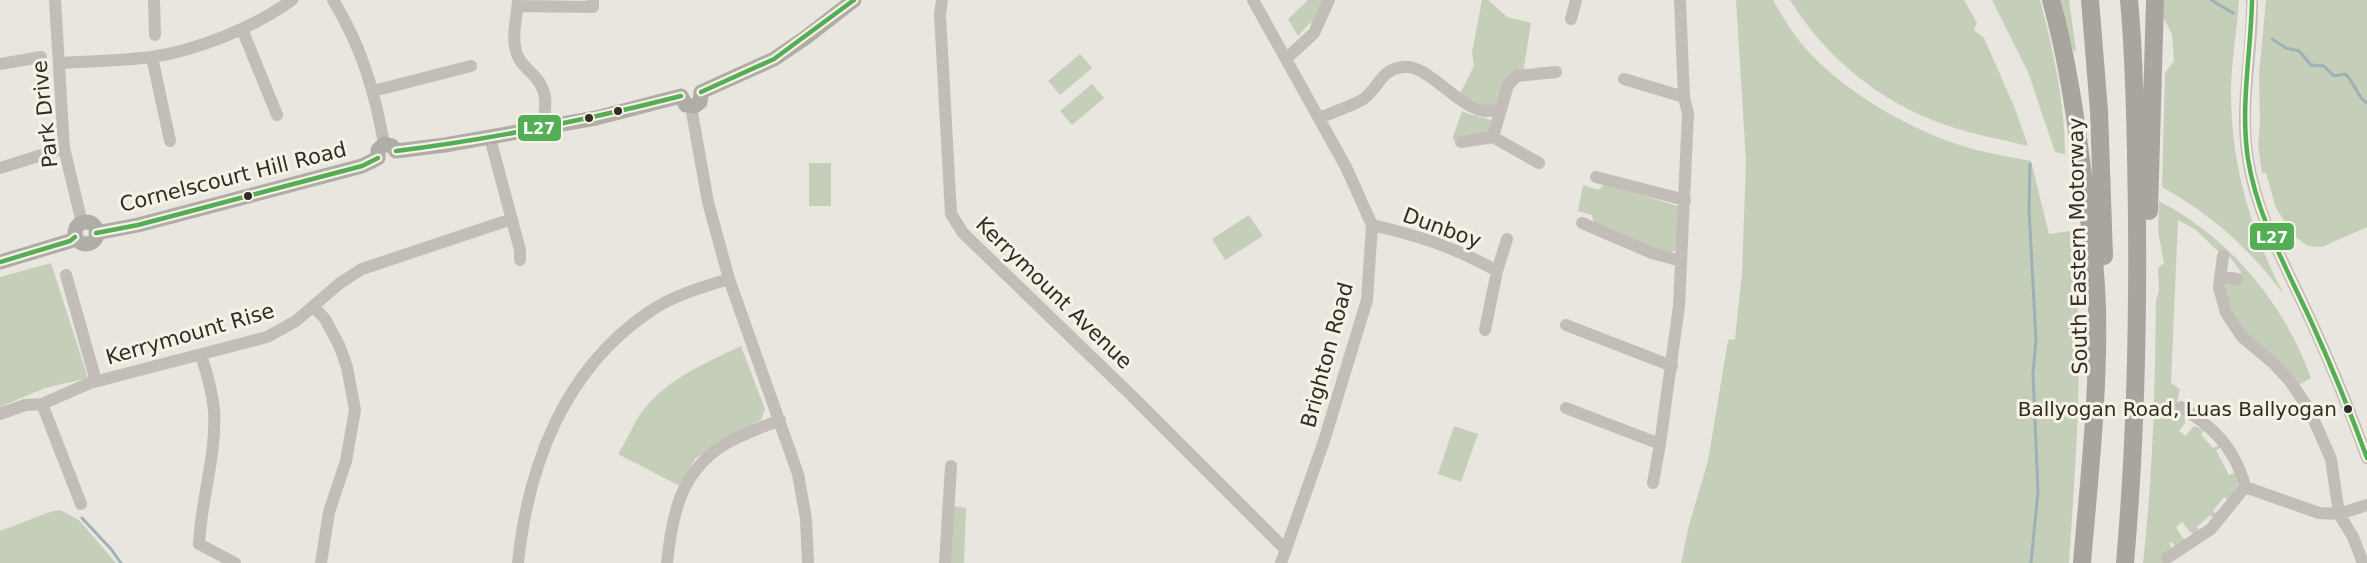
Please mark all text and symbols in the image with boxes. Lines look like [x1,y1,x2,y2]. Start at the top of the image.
street label: Park Drive [27,59,63,169]
unlabelled marker [612,105,624,117]
unlabelled marker [583,112,595,124]
line badge: L27 [517,114,562,142]
street label: South Eastern Motorway [2064,117,2092,375]
text: L27 [523,119,555,138]
street label: Cornelscourt Hill Road [117,137,349,217]
unlabelled marker [242,190,254,202]
street label: Dunboy [1400,203,1484,253]
street label: Kerrymount Avenue [971,212,1137,374]
line badge: L27 [2249,222,2295,251]
text: L27 [2256,228,2288,247]
street label: Brighton Road [1296,280,1358,430]
street label: Kerrymount Rise [103,298,277,370]
place label: Ballyogan Road, Luas Ballyogan [2018,397,2337,421]
marker: Ballyogan Road, Luas Ballyogan [2342,403,2354,415]

